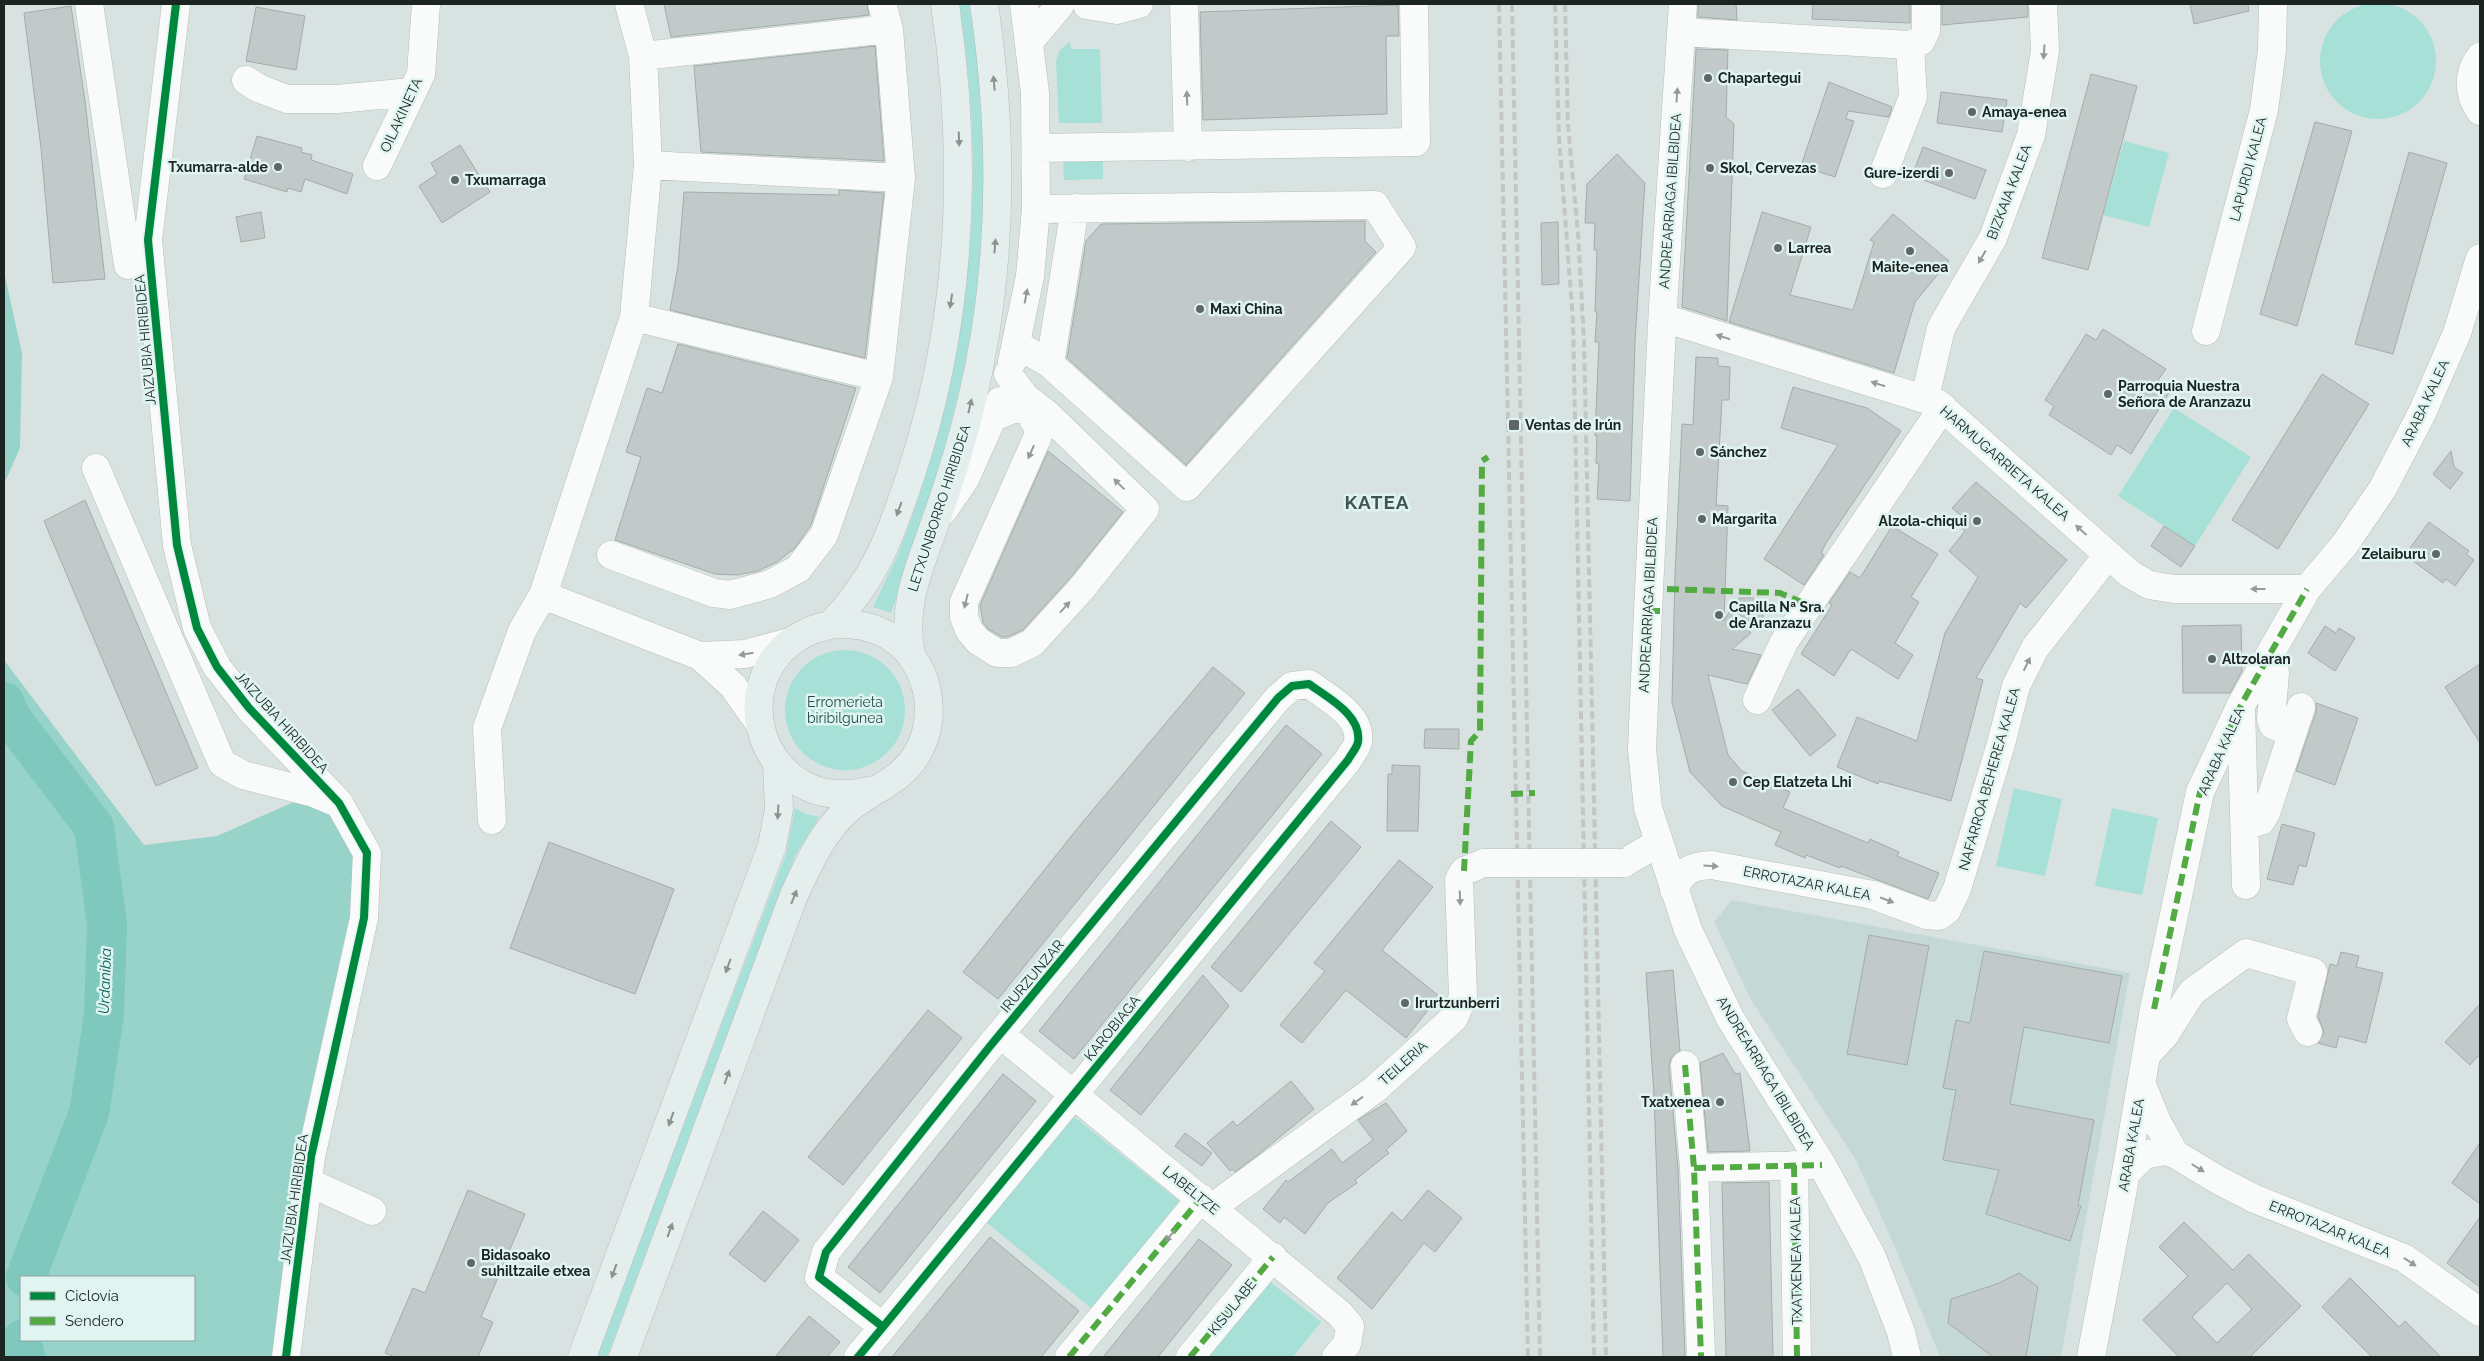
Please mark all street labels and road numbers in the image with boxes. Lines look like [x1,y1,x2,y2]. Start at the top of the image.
street label: OILAKINETA [377,75,425,155]
street label: ANDREARRIAGA IBILBIDEA [1656,112,1684,289]
street label: LAPURDI KALEA [2226,114,2270,223]
street label: BIZKAIA KALEA [1983,142,2035,242]
street label: JAIZUBIA HIRIBIDEA [131,273,159,406]
street label: ARABA KALEA [2398,356,2452,449]
street label: HARMUGARRIETA KALEA [1937,402,2073,524]
street label: LETXUNBORRO HIRIBIDEA [904,422,974,594]
street label: ANDREARRIAGA IBILBIDEA [1635,516,1661,693]
street label: JAIZUBIA HIRIBIDEA [232,668,332,777]
street label: NAFARROA BEHEREA KALEA [1955,685,2023,872]
street label: ARABA KALEA [2195,704,2248,797]
street label: ERROTAZAR KALEA [1742,863,1873,903]
street label: IRURZUNZAR [997,936,1067,1016]
street label: KAROBIAGA [1081,992,1144,1064]
street label: ANDREARRIAGA IBILBIDEA [1714,993,1818,1153]
street label: TEILERIA [1376,1037,1431,1089]
street label: ARABA KALEA [2115,1097,2147,1193]
street label: JAIZUBIA HIRIBIDEA [277,1132,311,1265]
street label: LABELTZE [1160,1162,1222,1218]
street label: TXATXENEA KALEA [1787,1196,1805,1325]
street label: ERROTAZAR KALEA [2267,1197,2394,1261]
street label: KISULABE [1205,1276,1259,1338]

